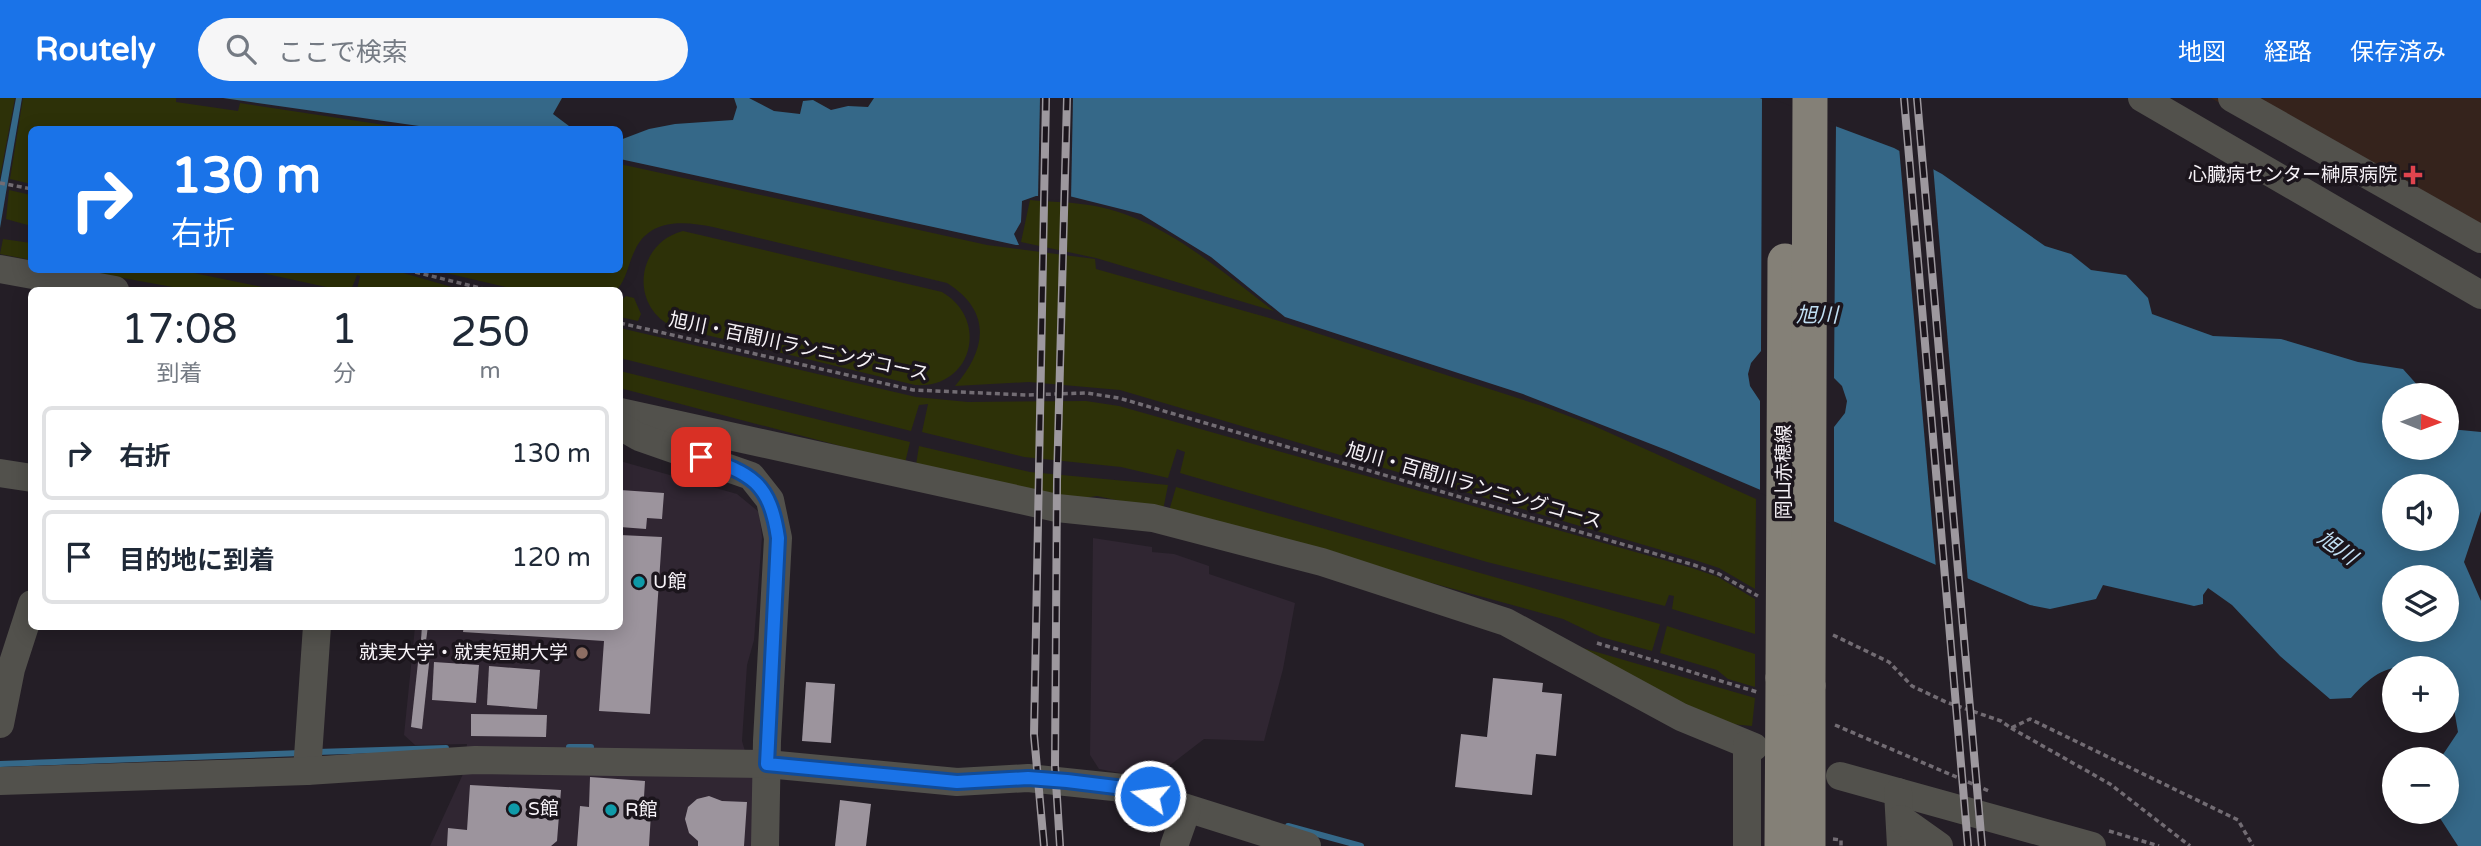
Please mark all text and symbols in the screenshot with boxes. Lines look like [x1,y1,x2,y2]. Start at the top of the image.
search box [198,18,688,81]
text: Routely [35,30,156,69]
icon: search [222,30,260,68]
text: ここで検索 [278,37,408,68]
text: 地図 [2178,38,2226,67]
text: 経路 [2264,38,2312,67]
text: 保存済み [2350,38,2446,67]
text: 130 m [171,147,321,206]
icon: right [56,154,147,245]
place label: 心臓病センター榊原病院 [2188,164,2397,186]
marker: 心臓病センター榊原病院 [2403,165,2423,185]
text: 右折 [171,215,235,253]
water label: 旭川 [1796,303,1840,328]
text: 17:08 [121,304,238,355]
text: 1 [331,304,357,355]
text: 250 [451,307,530,358]
street label: 旭川・百間川ランニングコース [667,309,931,385]
text: m [480,357,501,385]
text: 到着 [156,360,202,388]
text: 分 [333,360,356,388]
north arrow [2382,383,2459,460]
map controls [2382,383,2459,824]
street label: 岡山赤穂線 [1773,424,1795,520]
pin [671,427,731,487]
icon: right [60,434,98,472]
text: 130 m [511,438,591,469]
icon: arrive [682,438,720,476]
street label: 旭川・百間川ランニングコース [1344,439,1604,533]
text: 右折 [119,441,171,472]
button: sound [2382,474,2459,551]
water label: 旭川 [2313,526,2363,572]
icon: arrive [60,538,98,576]
text: 120 m [511,542,591,573]
text: 目的地に到着 [119,545,275,576]
button: layers [2382,565,2459,642]
place label: U館 [653,571,686,593]
marker: U館 [631,574,647,590]
place label: 就実大学・就実短期大学 [359,642,568,664]
marker: 就実大学・就実短期大学 [574,645,590,661]
button: + [2382,656,2459,733]
button: − [2382,747,2459,824]
position arrow [1113,759,1187,833]
place label: S館 [528,798,559,820]
place label: R館 [625,799,658,821]
marker: S館 [506,801,522,817]
marker: R館 [603,802,619,818]

